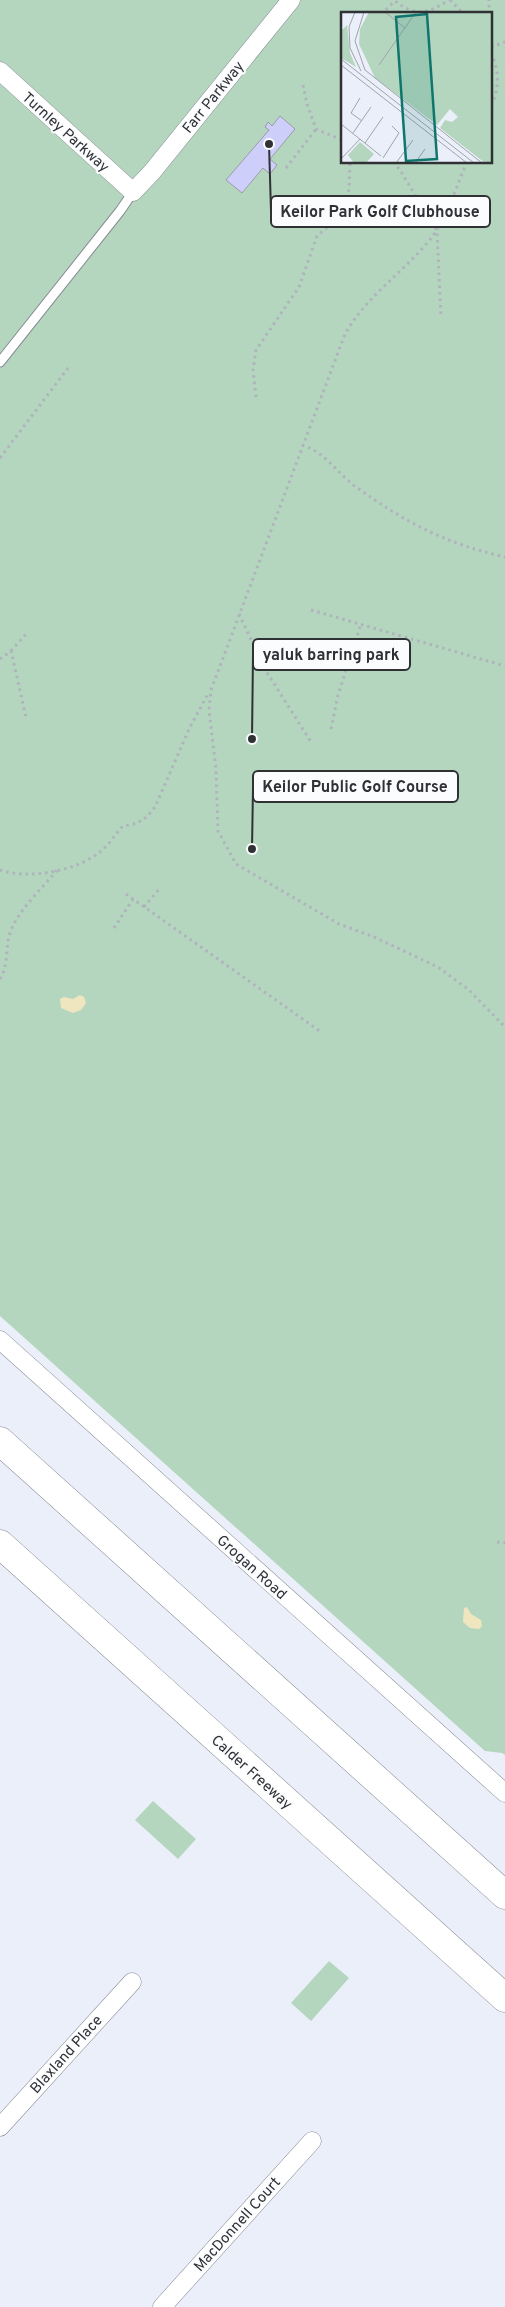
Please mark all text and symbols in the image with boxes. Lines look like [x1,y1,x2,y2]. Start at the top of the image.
inset map [341,12,492,164]
street label: Farr Parkway [179,58,249,138]
street label: Turnley Parkway [17,89,113,177]
callout: Keilor Park Golf Clubhouse [271,196,490,227]
text: Keilor Park Golf Clubhouse [280,203,480,223]
callout: yaluk barring park [253,639,410,670]
text: yaluk barring park [262,646,400,666]
callout: Keilor Public Golf Course [253,771,458,802]
text: Keilor Public Golf Course [262,778,448,798]
street label: Grogan Road [212,1532,290,1605]
street label: Calder Freeway [206,1732,296,1815]
street label: Blaxland Place [27,2012,107,2098]
street label: MacDonnell Court [191,2174,286,2276]

